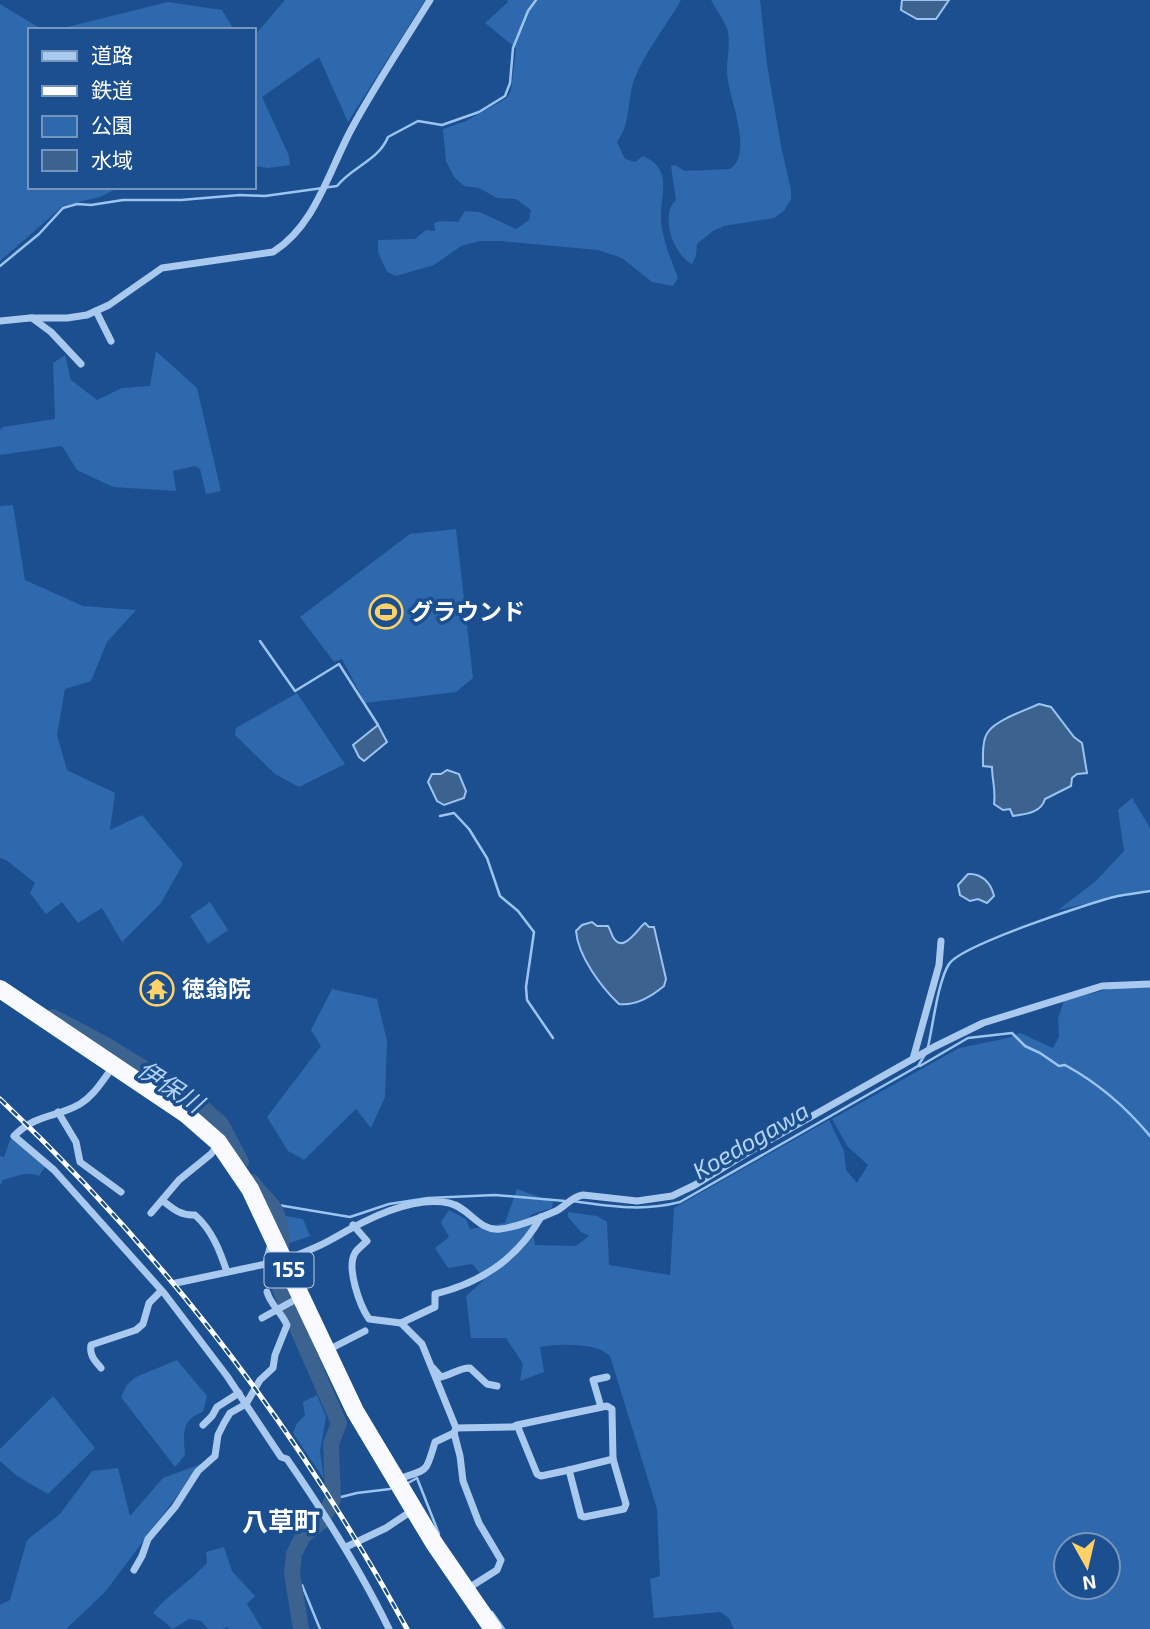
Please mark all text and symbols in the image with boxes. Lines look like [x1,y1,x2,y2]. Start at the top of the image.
legend [28,28,256,189]
text: 道路 [91,42,133,67]
text: 鉄道 [91,77,133,102]
text: 公園 [91,112,133,137]
text: 水域 [91,147,133,172]
sports icon: グラウンド [367,593,405,631]
place label: グラウンド [410,597,525,625]
temple icon: 徳翁院 [138,970,176,1008]
place label: 徳翁院 [182,974,251,1002]
water label: 伊保川 [133,1054,211,1119]
water label: Koedogawa [687,1095,813,1185]
road number: 155 [264,1252,314,1288]
district label: 八草町 [242,1505,320,1536]
north arrow [1052,1531,1122,1601]
text: N [1081,1571,1098,1596]

